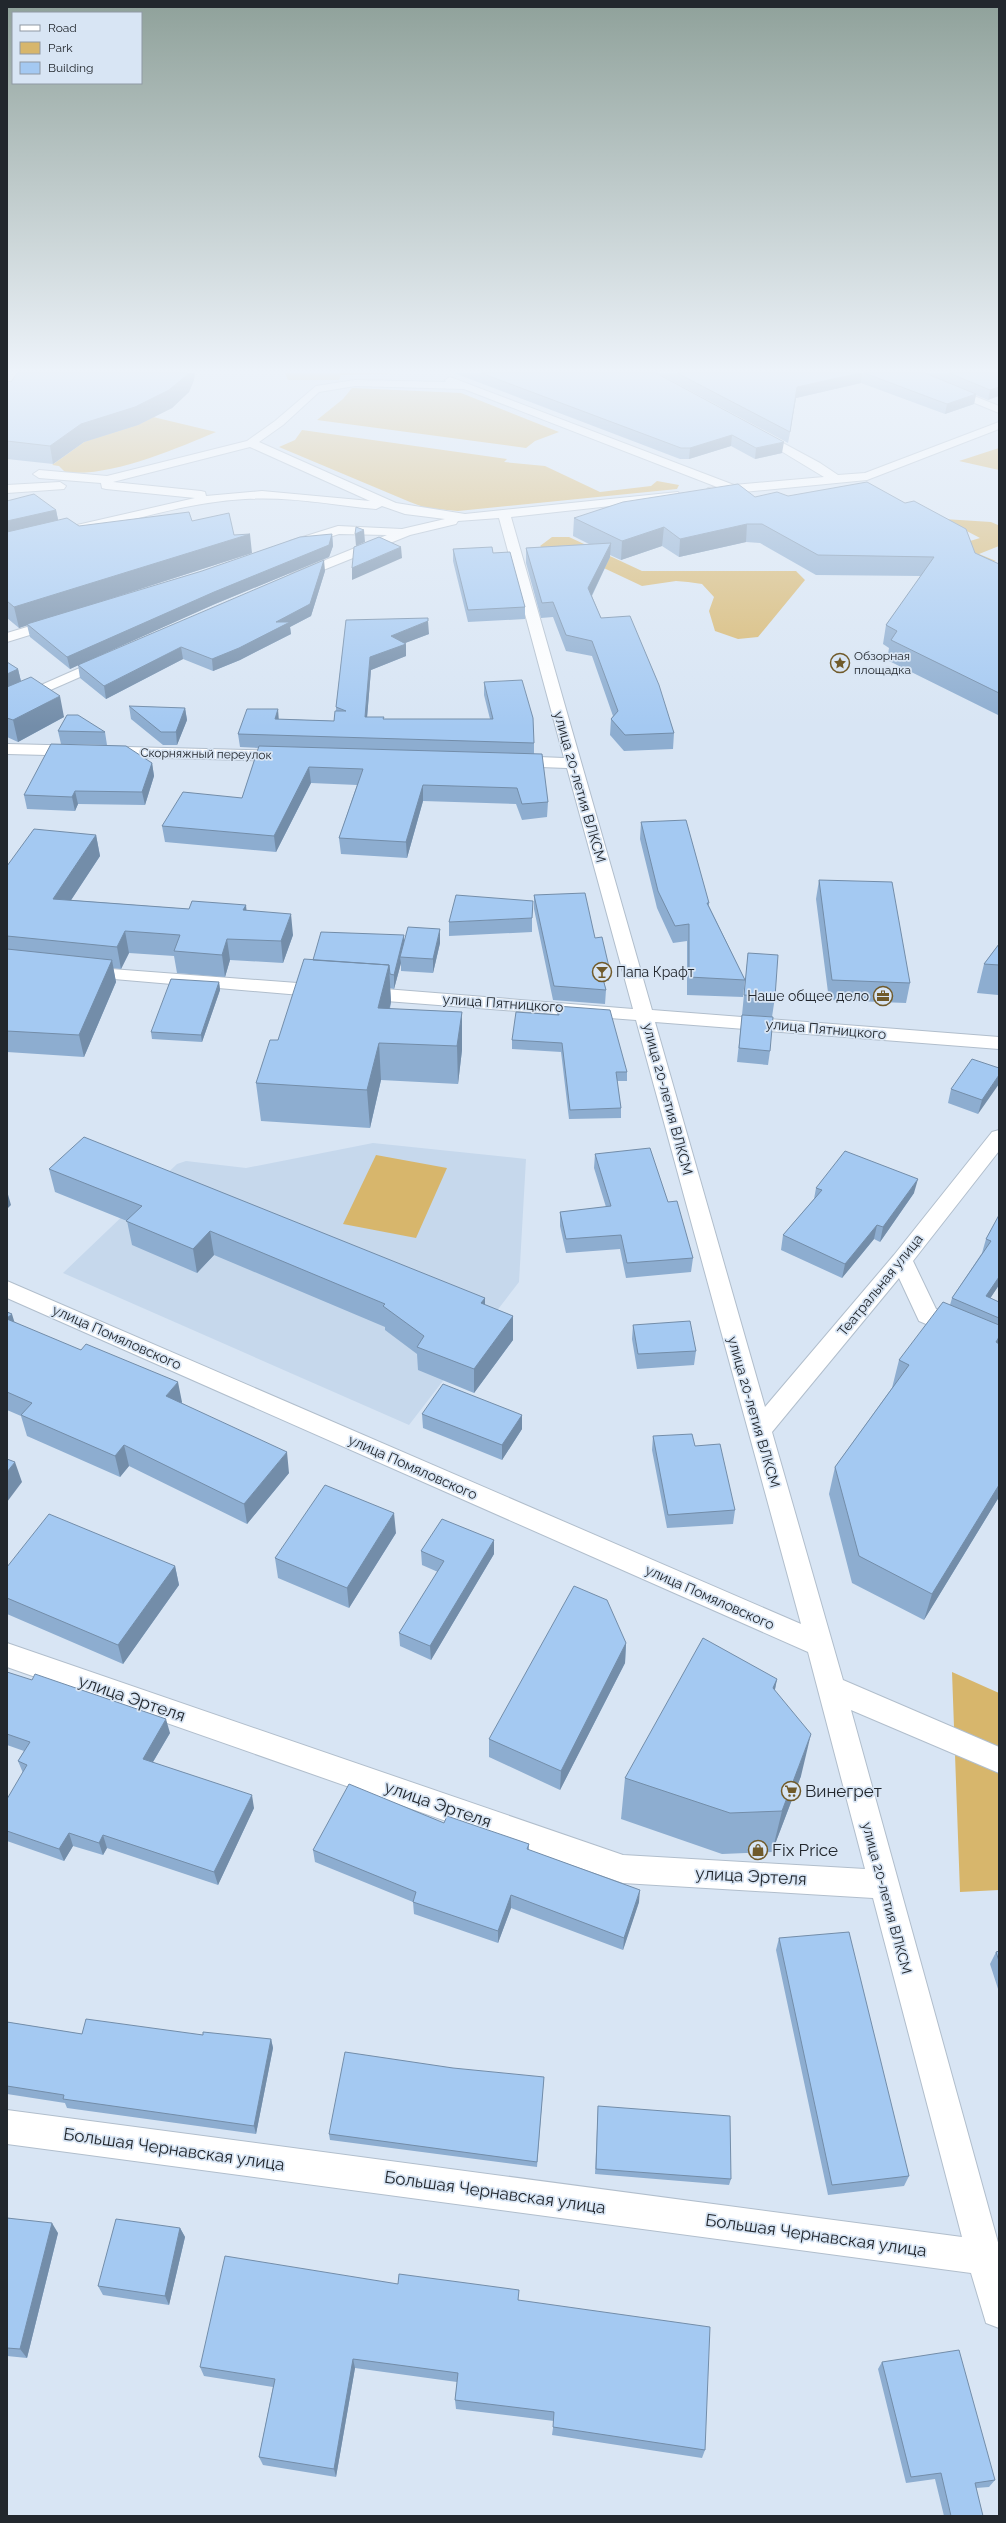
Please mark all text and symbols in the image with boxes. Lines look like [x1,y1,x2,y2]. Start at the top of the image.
legend [12,12,142,84]
text: Road [48,21,77,35]
text: Park [48,41,73,55]
text: Building [48,61,94,75]
place label: Обзорная площадка [854,649,911,677]
place icon: Обзорная площадка [829,652,851,674]
street label: улица 20-летия ВЛКСМ [551,710,609,864]
street label: Скорняжный переулок [140,746,272,762]
bar icon: Папа Крафт [591,961,613,983]
place label: Папа Крафт [616,964,695,980]
office icon: Наше общее дело [872,985,894,1007]
place label: Наше общее дело [747,988,869,1004]
street label: улица Пятницкого [442,991,564,1015]
street label: улица Пятницкого [765,1016,887,1042]
street label: улица 20-летия ВЛКСМ [640,1021,696,1177]
street label: Театральная улица [834,1231,926,1339]
street label: улица Помяловского [50,1301,184,1373]
street label: улица 20-летия ВЛКСМ [725,1335,783,1489]
street label: улица Помяловского [346,1431,480,1503]
street label: улица Помяловского [643,1561,777,1633]
street label: улица Эртеля [76,1670,188,1726]
street label: улица Эртеля [382,1776,494,1832]
supermarket icon: Винегрет [780,1780,802,1802]
place label: Винегрет [805,1781,882,1801]
street label: улица 20-летия ВЛКСМ [859,1820,915,1976]
shop icon: Fix Price [747,1839,769,1861]
place label: Fix Price [772,1840,838,1860]
street label: улица Эртеля [695,1863,807,1889]
street label: Большая Чернавская улица [62,2124,286,2174]
street label: Большая Чернавская улица [383,2167,607,2217]
street label: Большая Чернавская улица [704,2210,928,2260]

